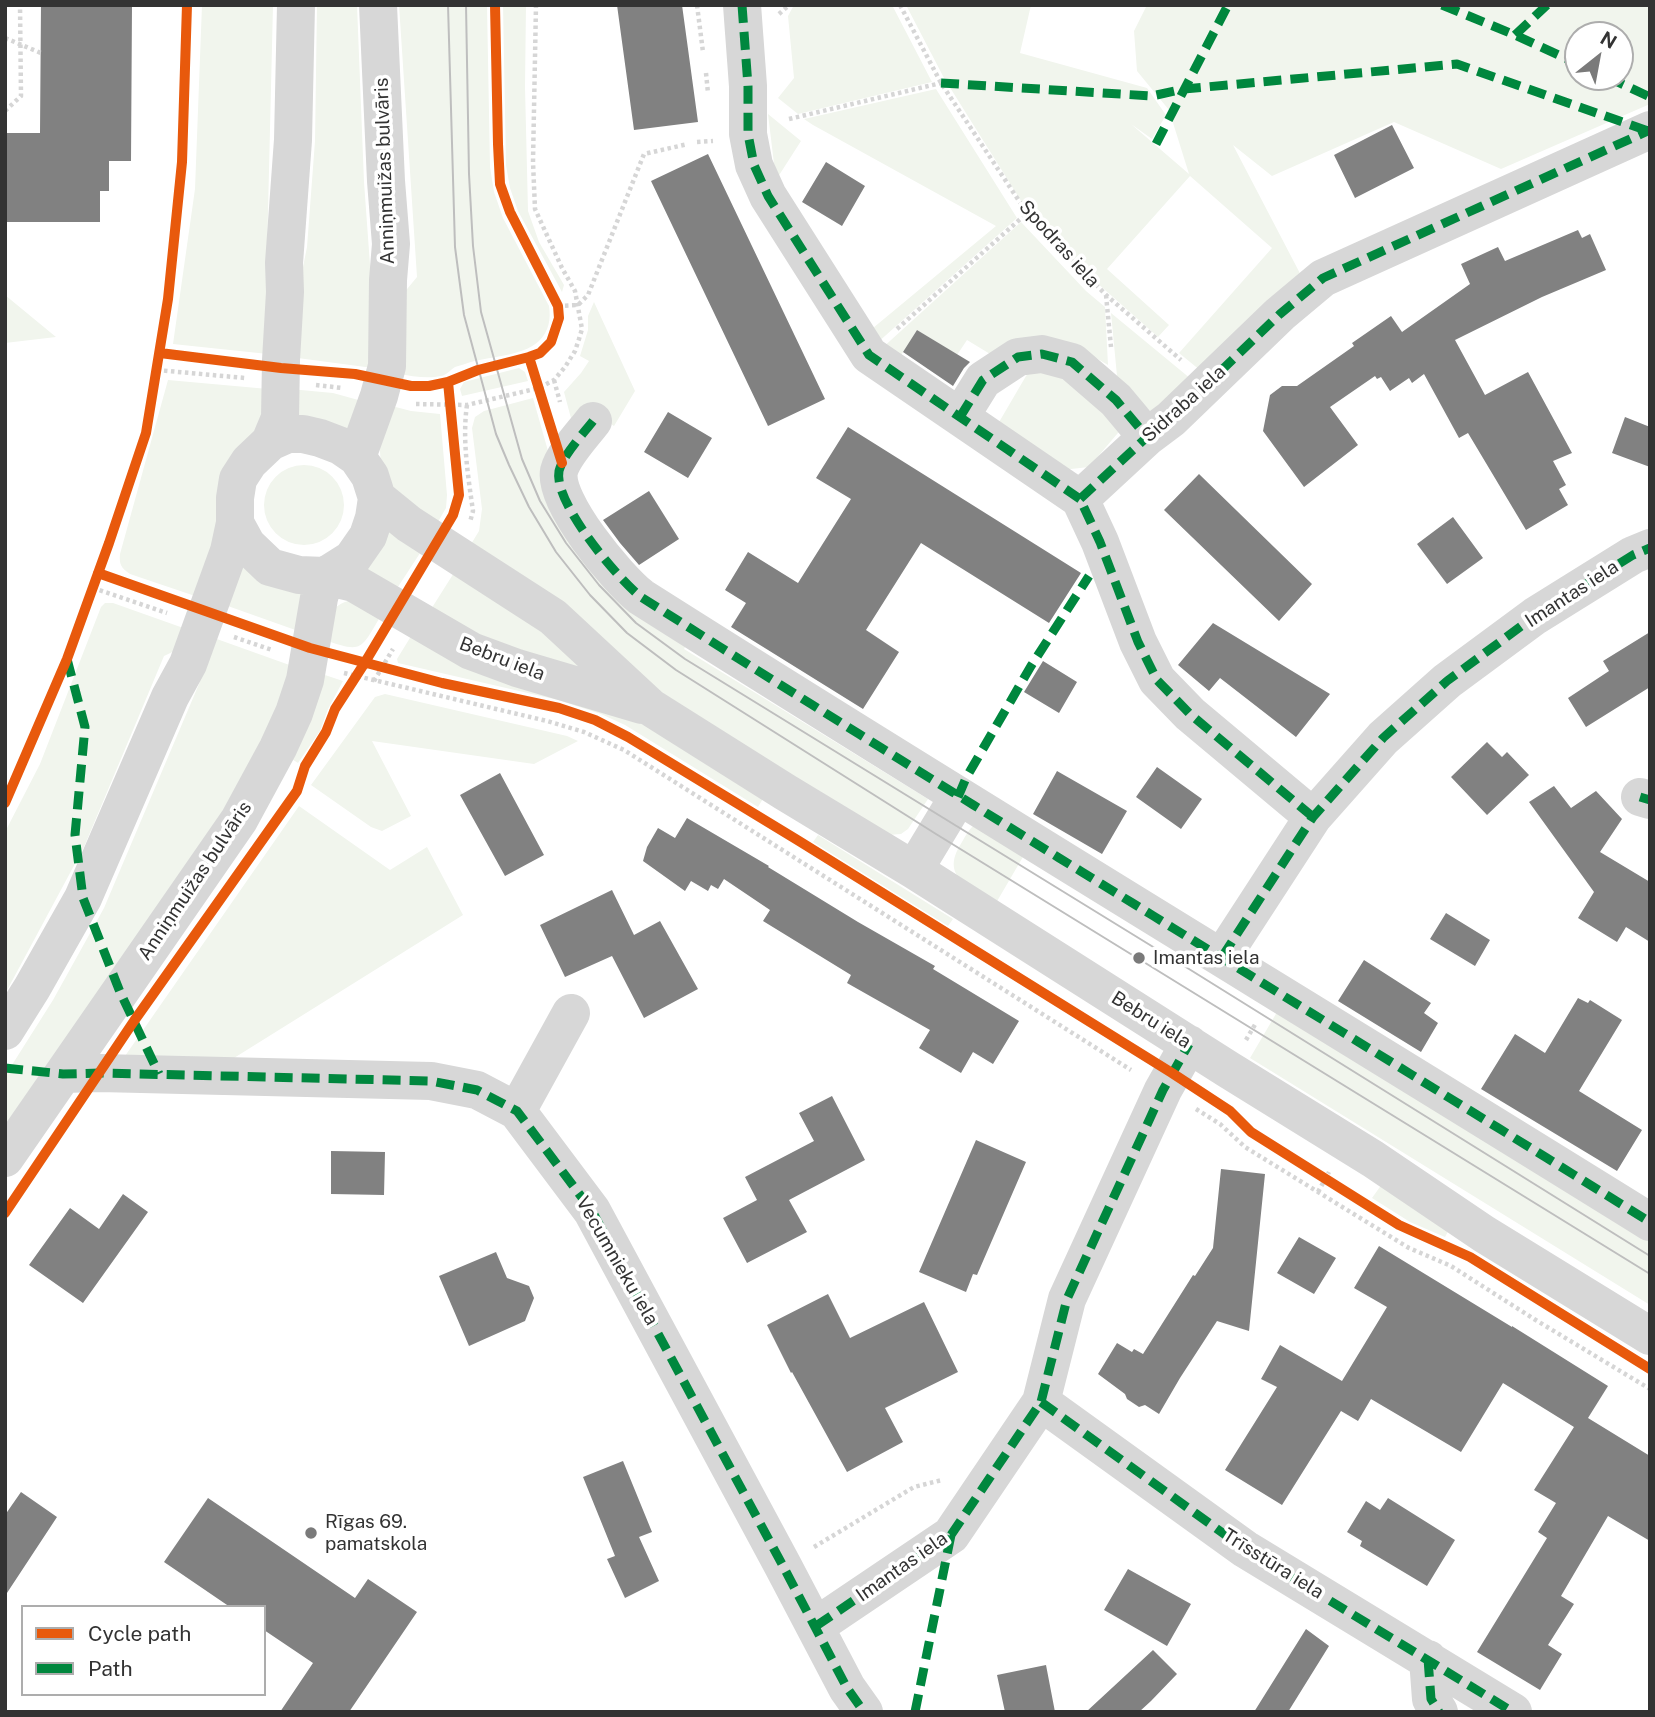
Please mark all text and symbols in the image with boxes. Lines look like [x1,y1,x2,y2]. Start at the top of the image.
north arrow [1564,21,1634,91]
text: N [1597,26,1621,53]
street label: Anniņmuižas bulvāris [370,77,400,265]
street label: Spodras iela [1014,196,1104,292]
street label: Sidraba iela [1138,361,1230,447]
street label: Imantas iela [1521,555,1623,633]
street label: Bebru iela [456,632,548,686]
street label: Anniņmuižas bulvāris [133,797,257,965]
place label: Imantas iela [1153,947,1259,969]
marker: Imantas iela [1131,950,1147,966]
street label: Bebru iela [1107,987,1195,1053]
street label: Vecumnieku iela [571,1193,663,1329]
place label: Rīgas 69. pamatskola [325,1511,427,1555]
street label: Trīsstūra iela [1218,1524,1328,1604]
marker: Rīgas 69. pamatskola [303,1525,319,1541]
street label: Imantas iela [852,1527,952,1607]
legend [21,1605,266,1696]
text: Cycle path [88,1621,191,1646]
text: Path [88,1656,133,1681]

